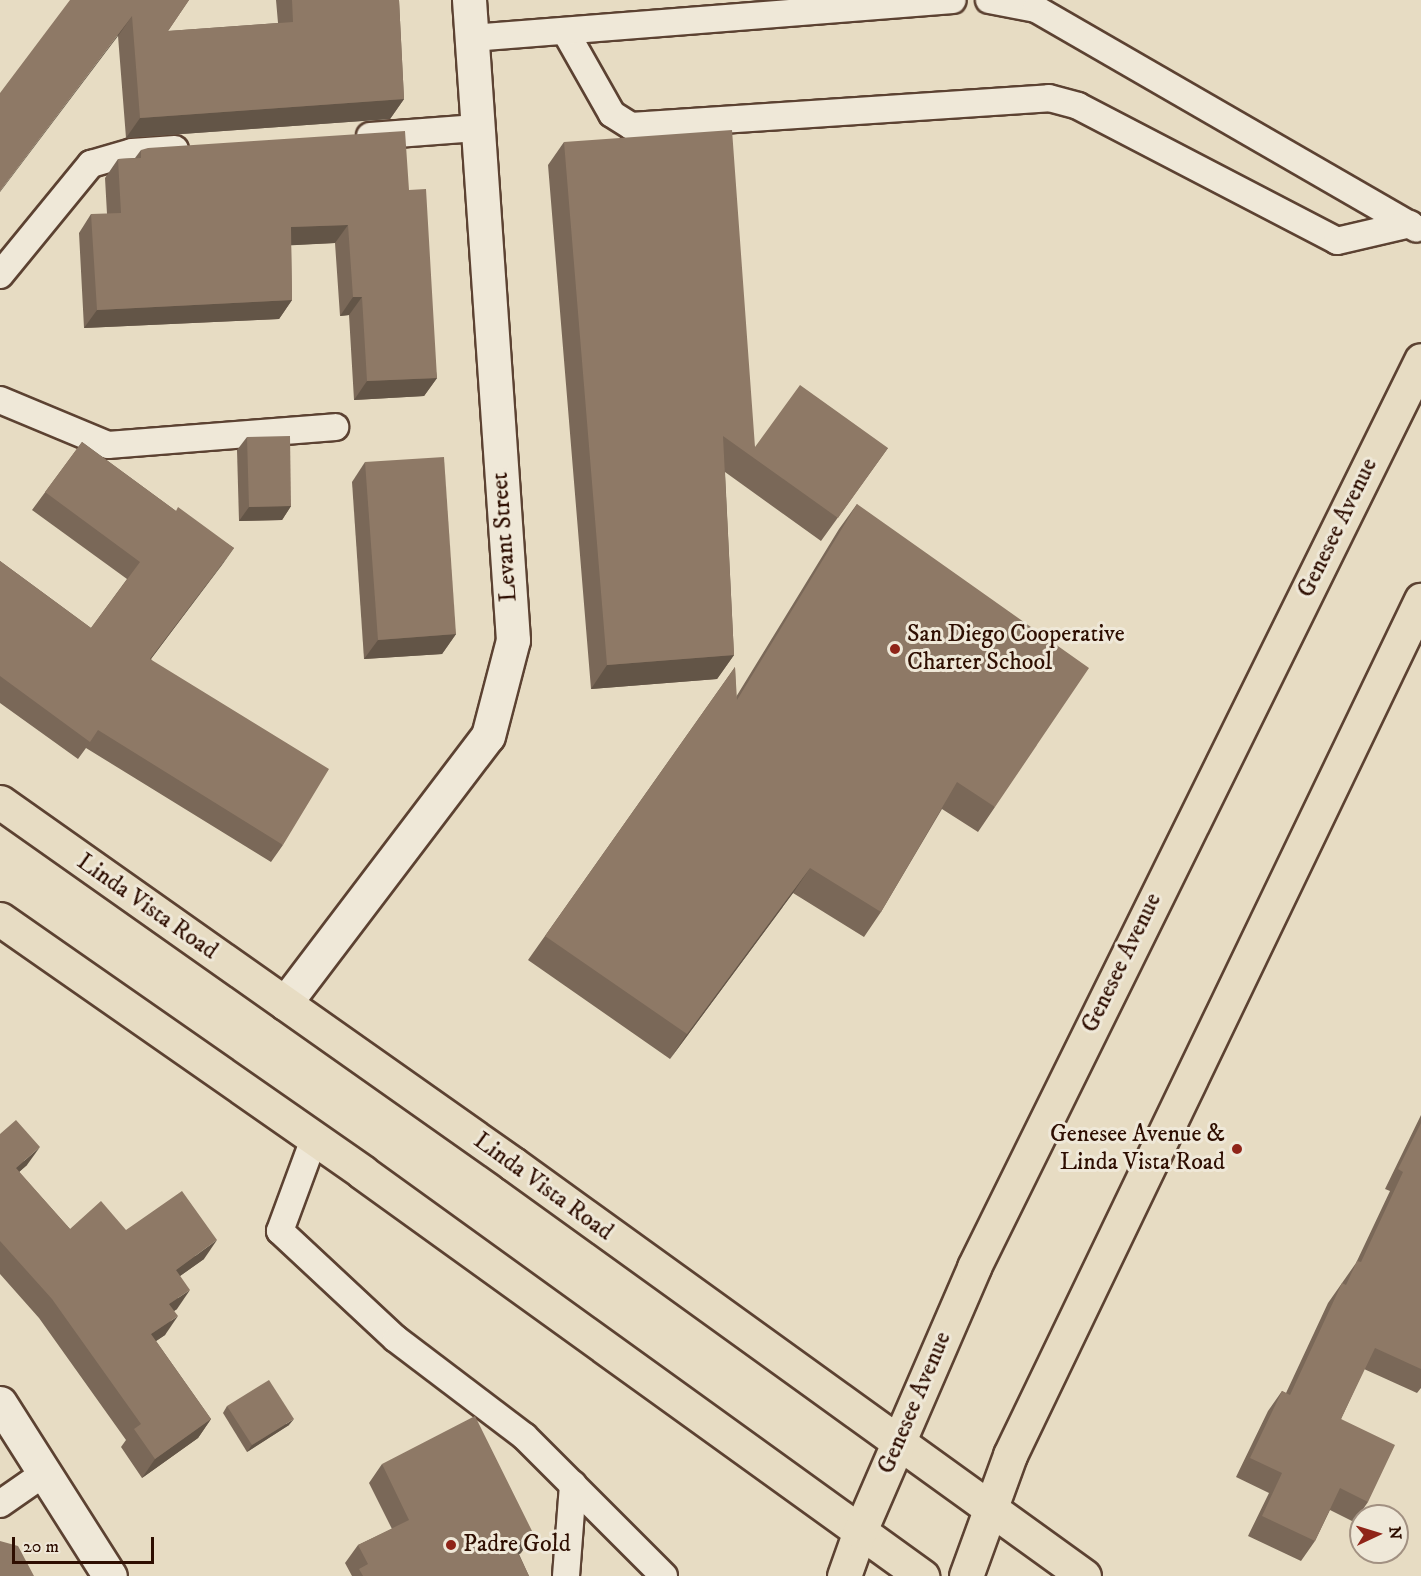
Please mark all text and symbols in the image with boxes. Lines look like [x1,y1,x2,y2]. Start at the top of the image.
street label: Genesee Avenue [1292,454,1384,602]
street label: Levant Street [486,471,524,603]
place label: San Diego Cooperative Charter School [907,621,1125,677]
marker: San Diego Cooperative Charter School [888,642,902,656]
street label: Linda Vista Road [71,848,223,966]
street label: Genesee Avenue [1076,889,1168,1037]
place label: Genesee Avenue & Linda Vista Road [1050,1121,1225,1177]
street label: Linda Vista Road [468,1127,618,1247]
marker: Genesee Avenue & Linda Vista Road [1230,1142,1244,1156]
street label: Genesee Avenue [872,1328,958,1478]
north arrow [1349,1504,1409,1564]
scale bar [15,1525,158,1563]
text: N [1385,1526,1405,1540]
place label: Padre Gold [463,1531,571,1559]
text: 20 m [23,1536,59,1558]
marker: Padre Gold [444,1538,458,1552]

